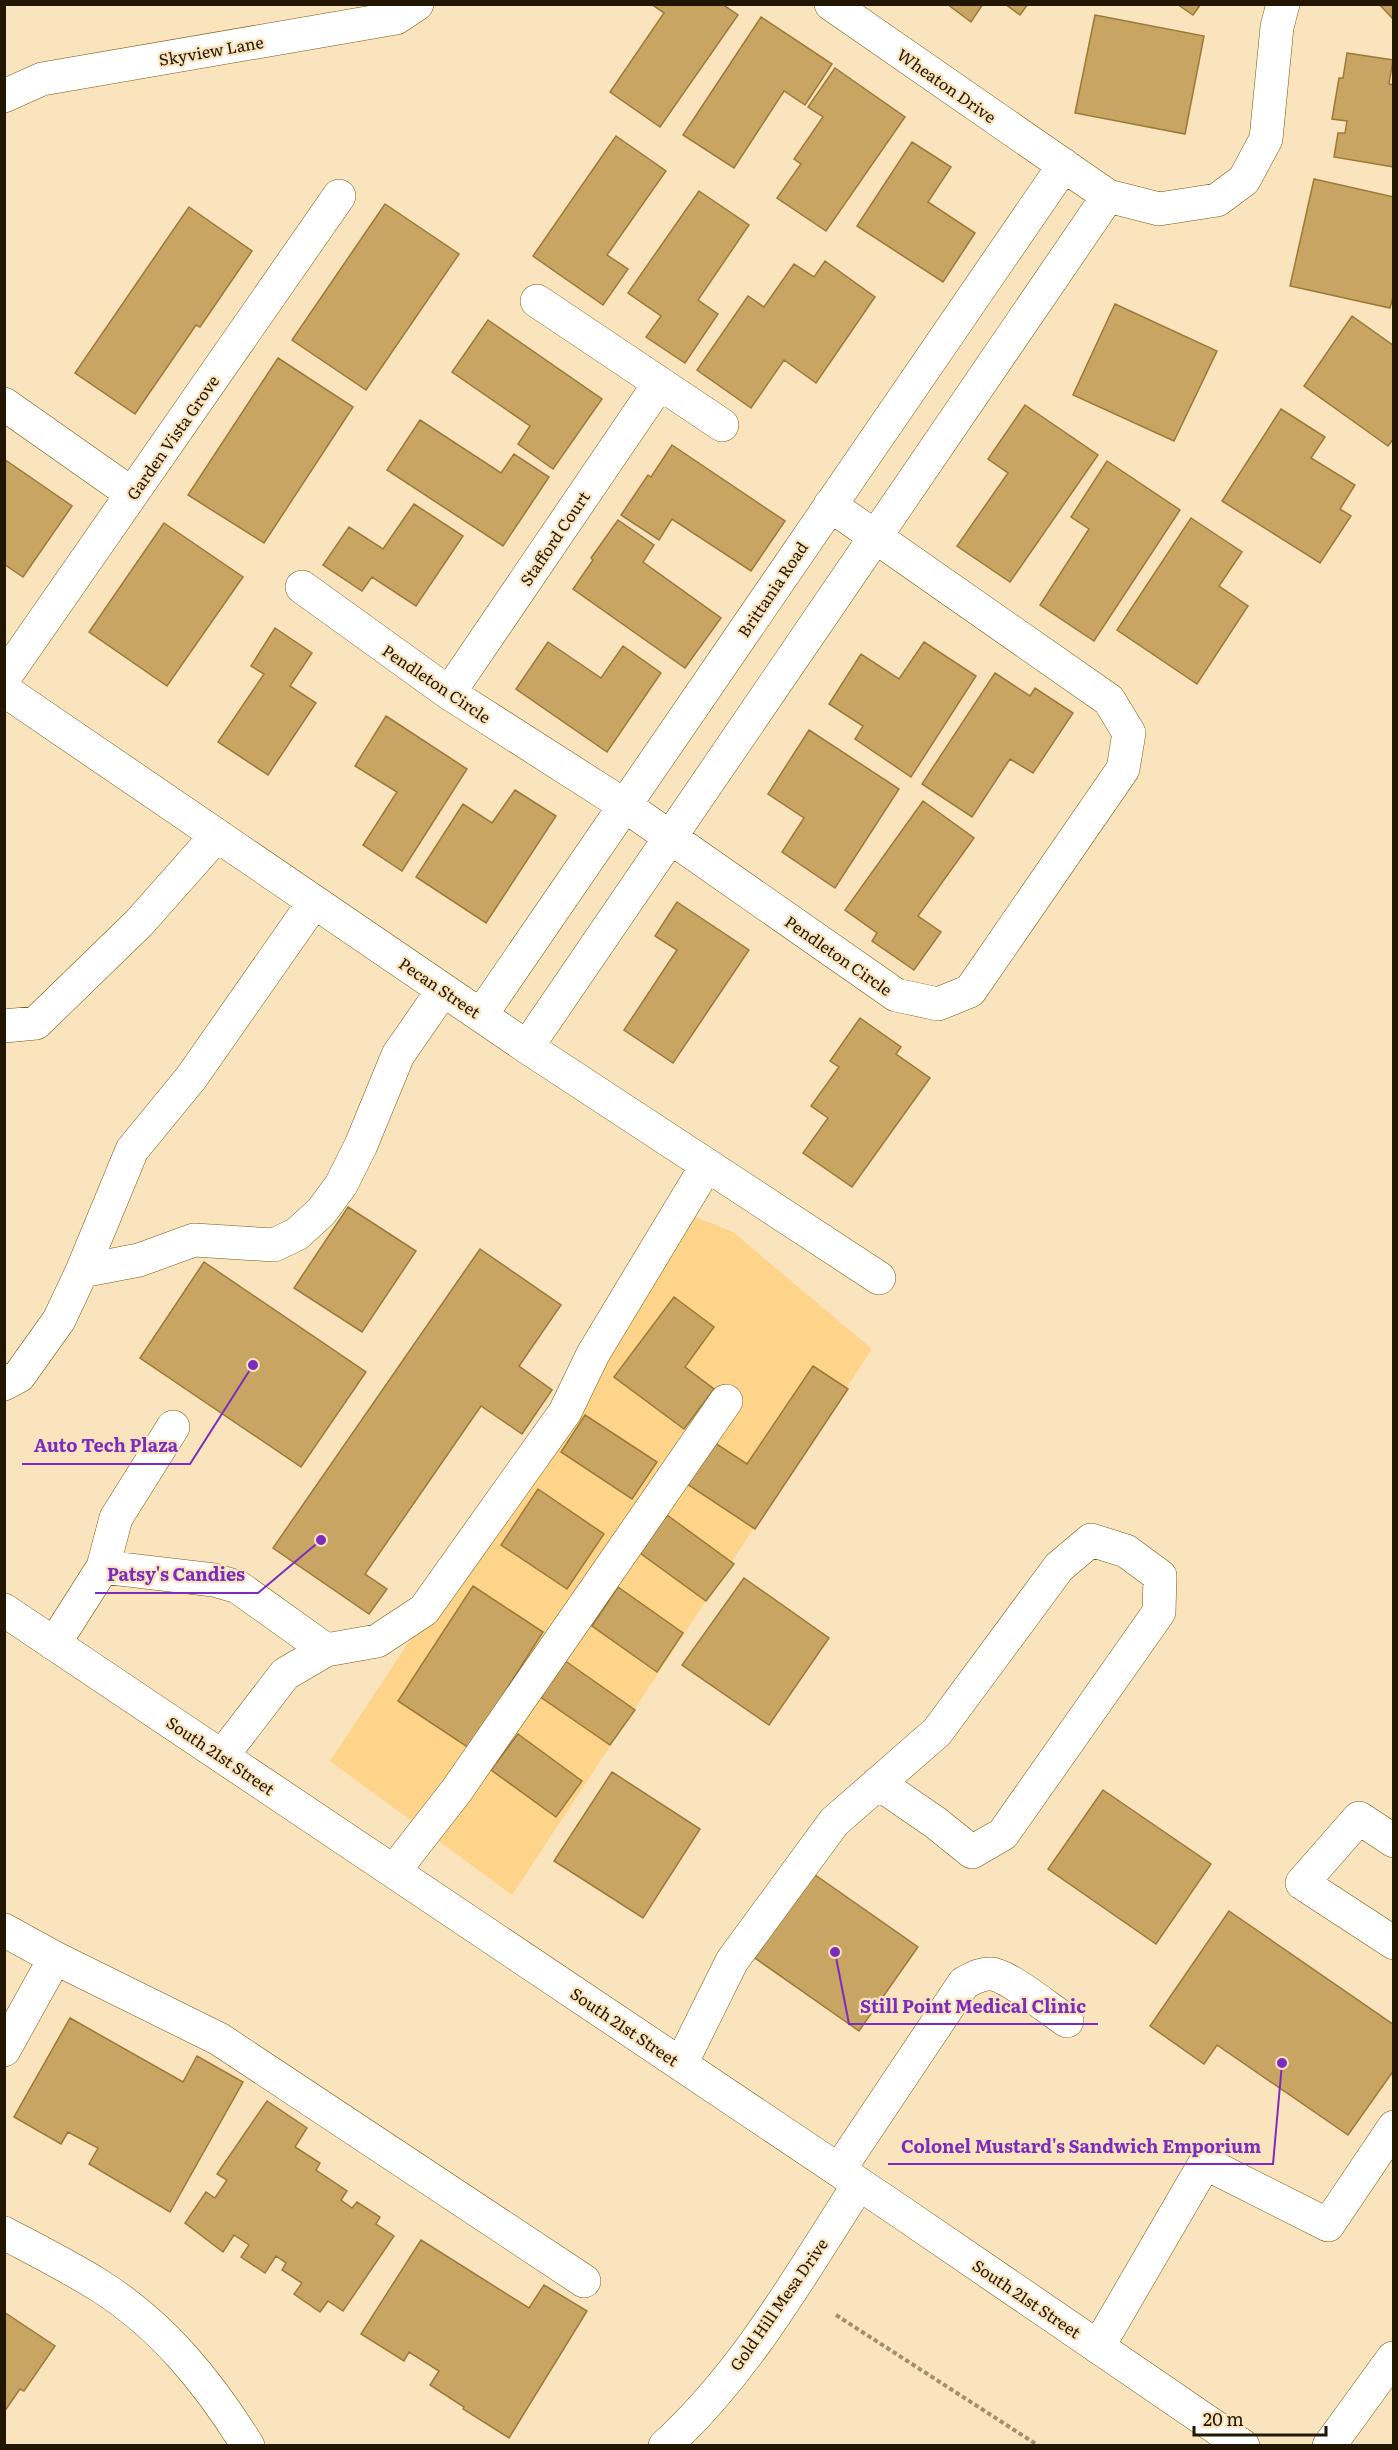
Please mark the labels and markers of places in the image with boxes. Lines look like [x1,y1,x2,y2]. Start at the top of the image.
callout: Auto Tech Plaza [22,1428,190,1464]
callout: Patsy's Candies [95,1557,258,1593]
callout: Still Point Medical Clinic [849,1988,1098,2024]
callout: Colonel Mustard's Sandwich Emporium [888,2128,1273,2164]

